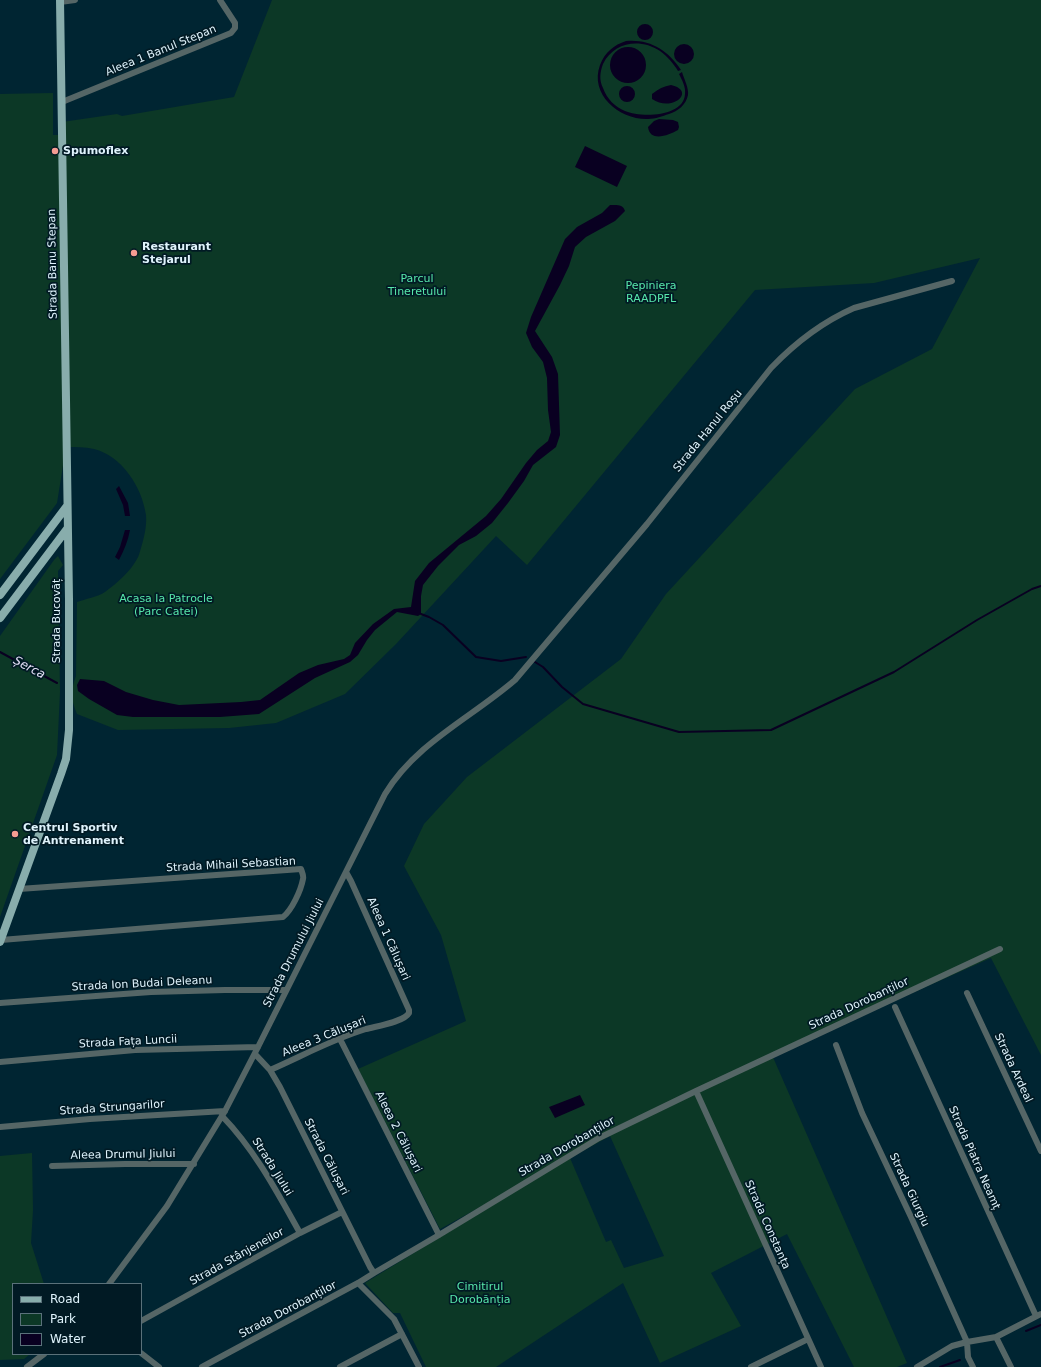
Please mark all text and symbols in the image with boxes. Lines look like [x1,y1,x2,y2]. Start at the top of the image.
street label: Aleea 1 Banul Stepan [104,23,218,79]
place label: Spumoflex [63,144,128,158]
marker: Spumoflex [50,146,60,156]
street label: Strada Banu Stepan [45,209,61,319]
place label: Restaurant Stejarul [142,240,211,266]
marker: Restaurant Stejarul [129,248,139,258]
park label: Parcul Tineretului [388,272,446,298]
park label: Pepiniera RAADPFL [625,279,677,305]
street label: Strada Hanul Roșu [671,387,745,475]
street label: Strada Bucovăț [50,579,64,663]
park label: Acasa la Patrocle (Parc Catei) [119,592,213,618]
water label: Șerca [11,654,47,682]
place label: Centrul Sportiv de Antrenament [23,821,124,847]
marker: Centrul Sportiv de Antrenament [10,829,20,839]
street label: Strada Mihail Sebastian [166,855,296,875]
street label: Strada Drumului Jiului [261,896,327,1010]
street label: Aleea 1 Călușari [364,896,412,982]
street label: Strada Ion Budai Deleanu [71,974,213,994]
street label: Strada Dorobanților [807,975,911,1033]
street label: Aleea 3 Călușari [280,1014,368,1060]
street label: Strada Ardeal [991,1031,1035,1105]
street label: Strada Fața Luncii [79,1033,177,1051]
street label: Aleea 2 Călușari [372,1089,424,1175]
street label: Strada Strungarilor [59,1098,165,1118]
street label: Strada Piatra Neamț [945,1104,1003,1212]
street label: Strada Dorobanților [517,1114,617,1180]
street label: Strada Călușari [301,1116,351,1198]
street label: Strada Jiului [249,1135,295,1199]
street label: Aleea Drumul Jiului [70,1147,176,1163]
street label: Strada Giurgiu [886,1151,932,1229]
street label: Strada Constanța [741,1178,793,1272]
street label: Strada Stânjeneilor [188,1226,286,1288]
street label: Strada Dorobanților [237,1279,339,1341]
park label: Cimitirul Dorobănția [449,1280,511,1306]
legend [12,1283,142,1355]
text: Road [50,1292,80,1306]
text: Park [50,1312,76,1326]
text: Water [50,1332,85,1346]

